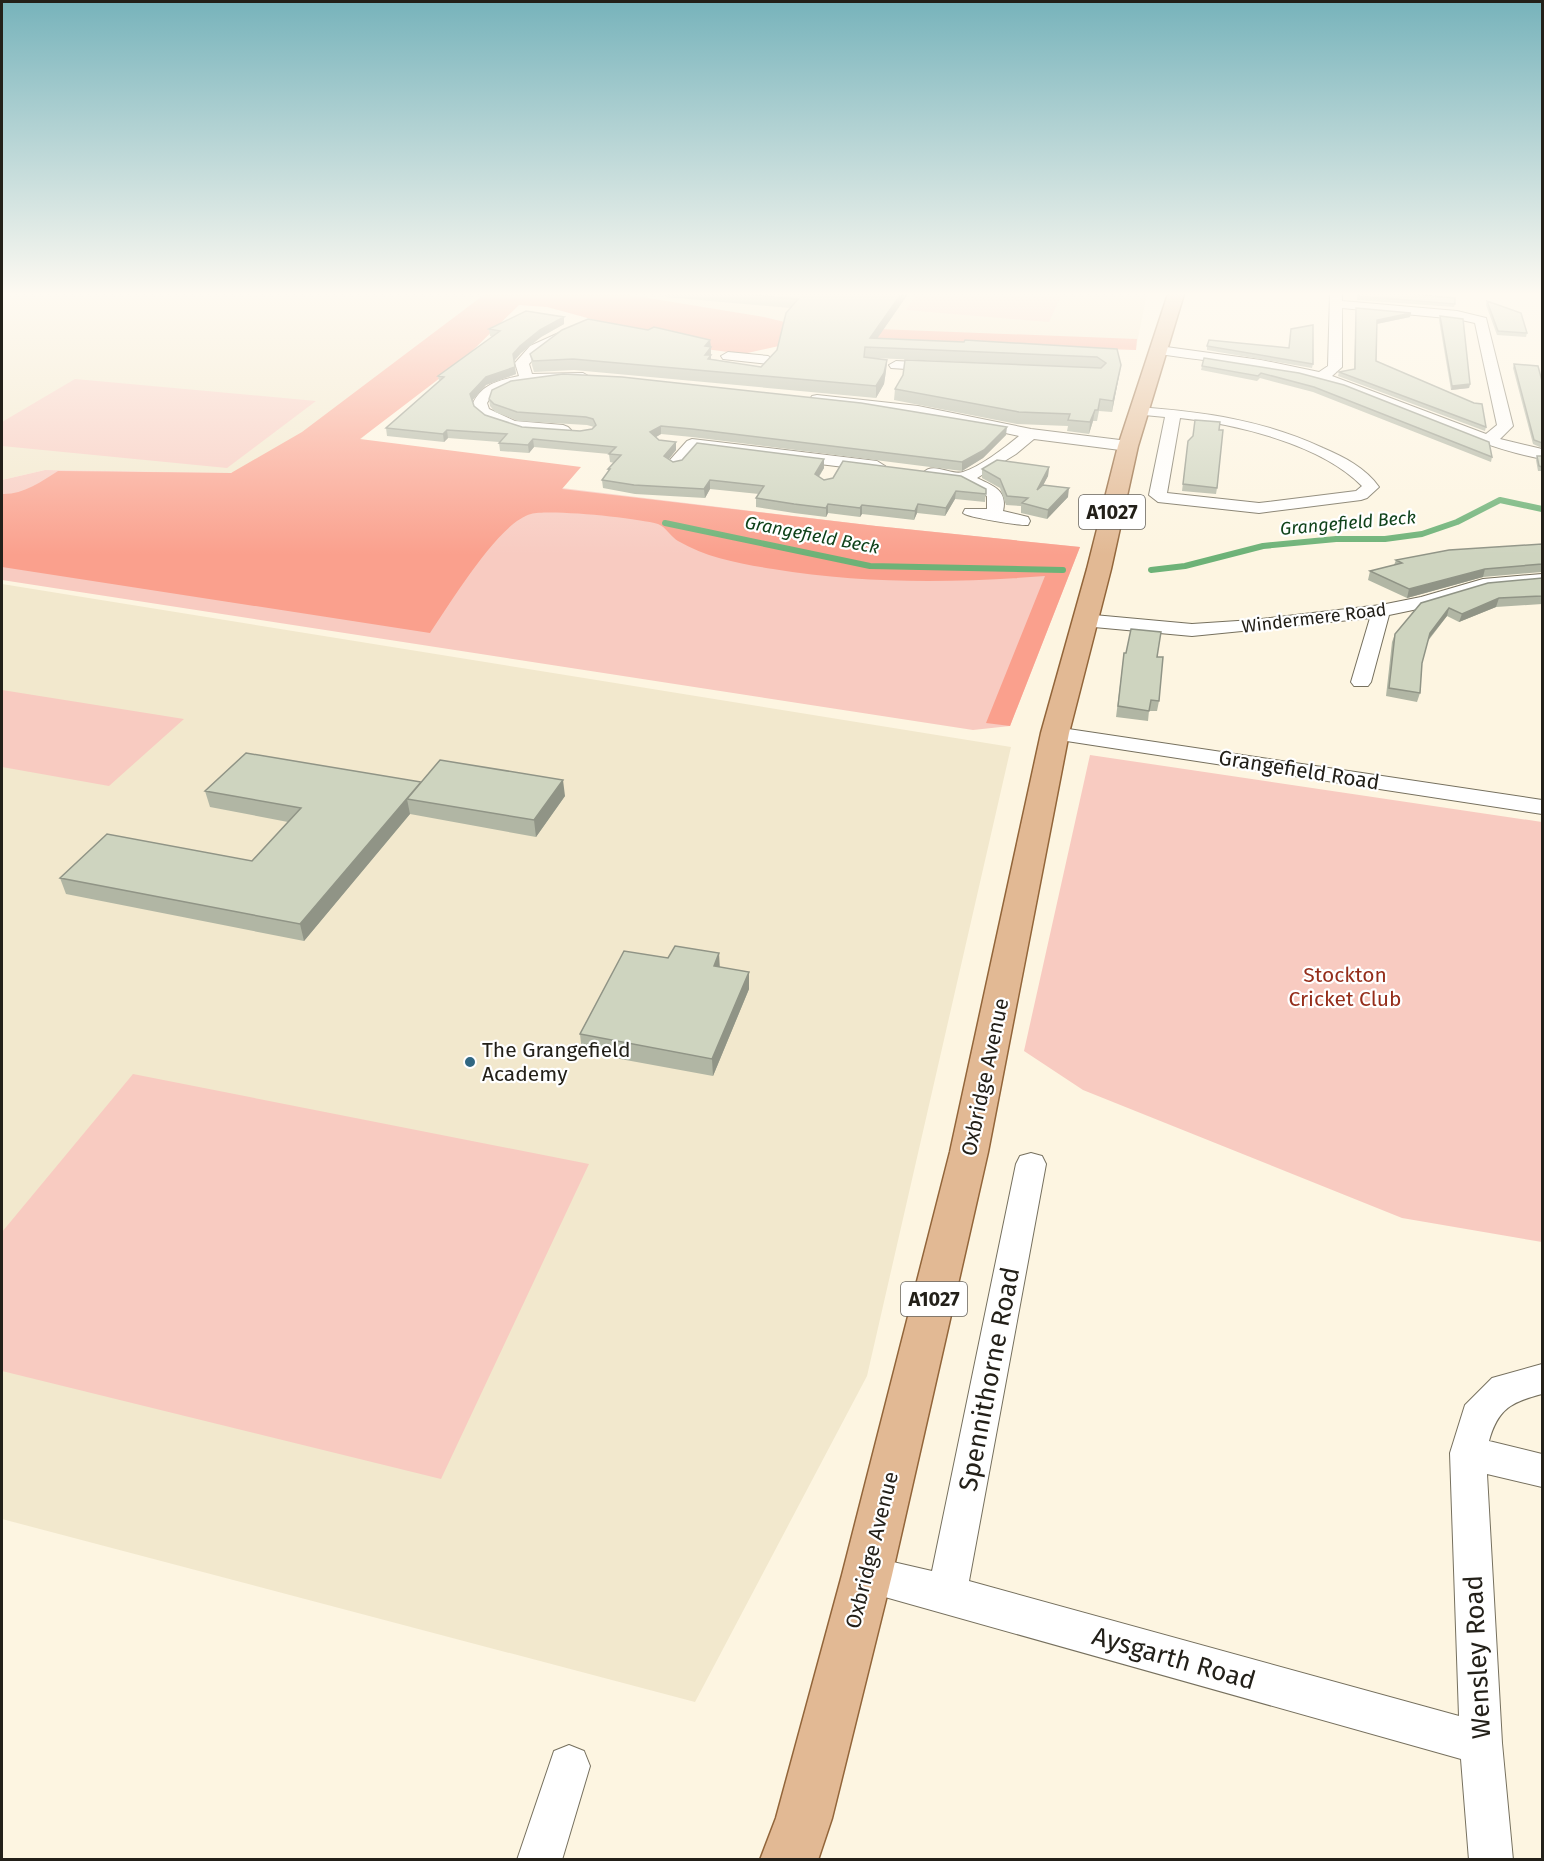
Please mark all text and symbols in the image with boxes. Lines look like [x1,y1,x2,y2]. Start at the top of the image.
road number: A1027 [1079,495,1145,529]
water label: Grangefield Beck [1279,506,1417,540]
water label: Grangefield Beck [743,511,881,559]
street label: Windermere Road [1240,598,1388,638]
street label: Grangefield Road [1217,744,1381,796]
park label: Stockton Cricket Club [1288,962,1402,1012]
street label: Oxbridge Avenue [956,996,1014,1158]
place label: The Grangefield Academy [482,1037,631,1087]
marker: The Grangefield Academy [463,1055,477,1069]
street label: Spennithorne Road [953,1264,1026,1494]
road number: A1027 [901,1282,967,1316]
street label: Oxbridge Avenue [840,1469,904,1631]
street label: Wensley Road [1458,1574,1497,1740]
street label: Aysgarth Road [1089,1620,1259,1697]

